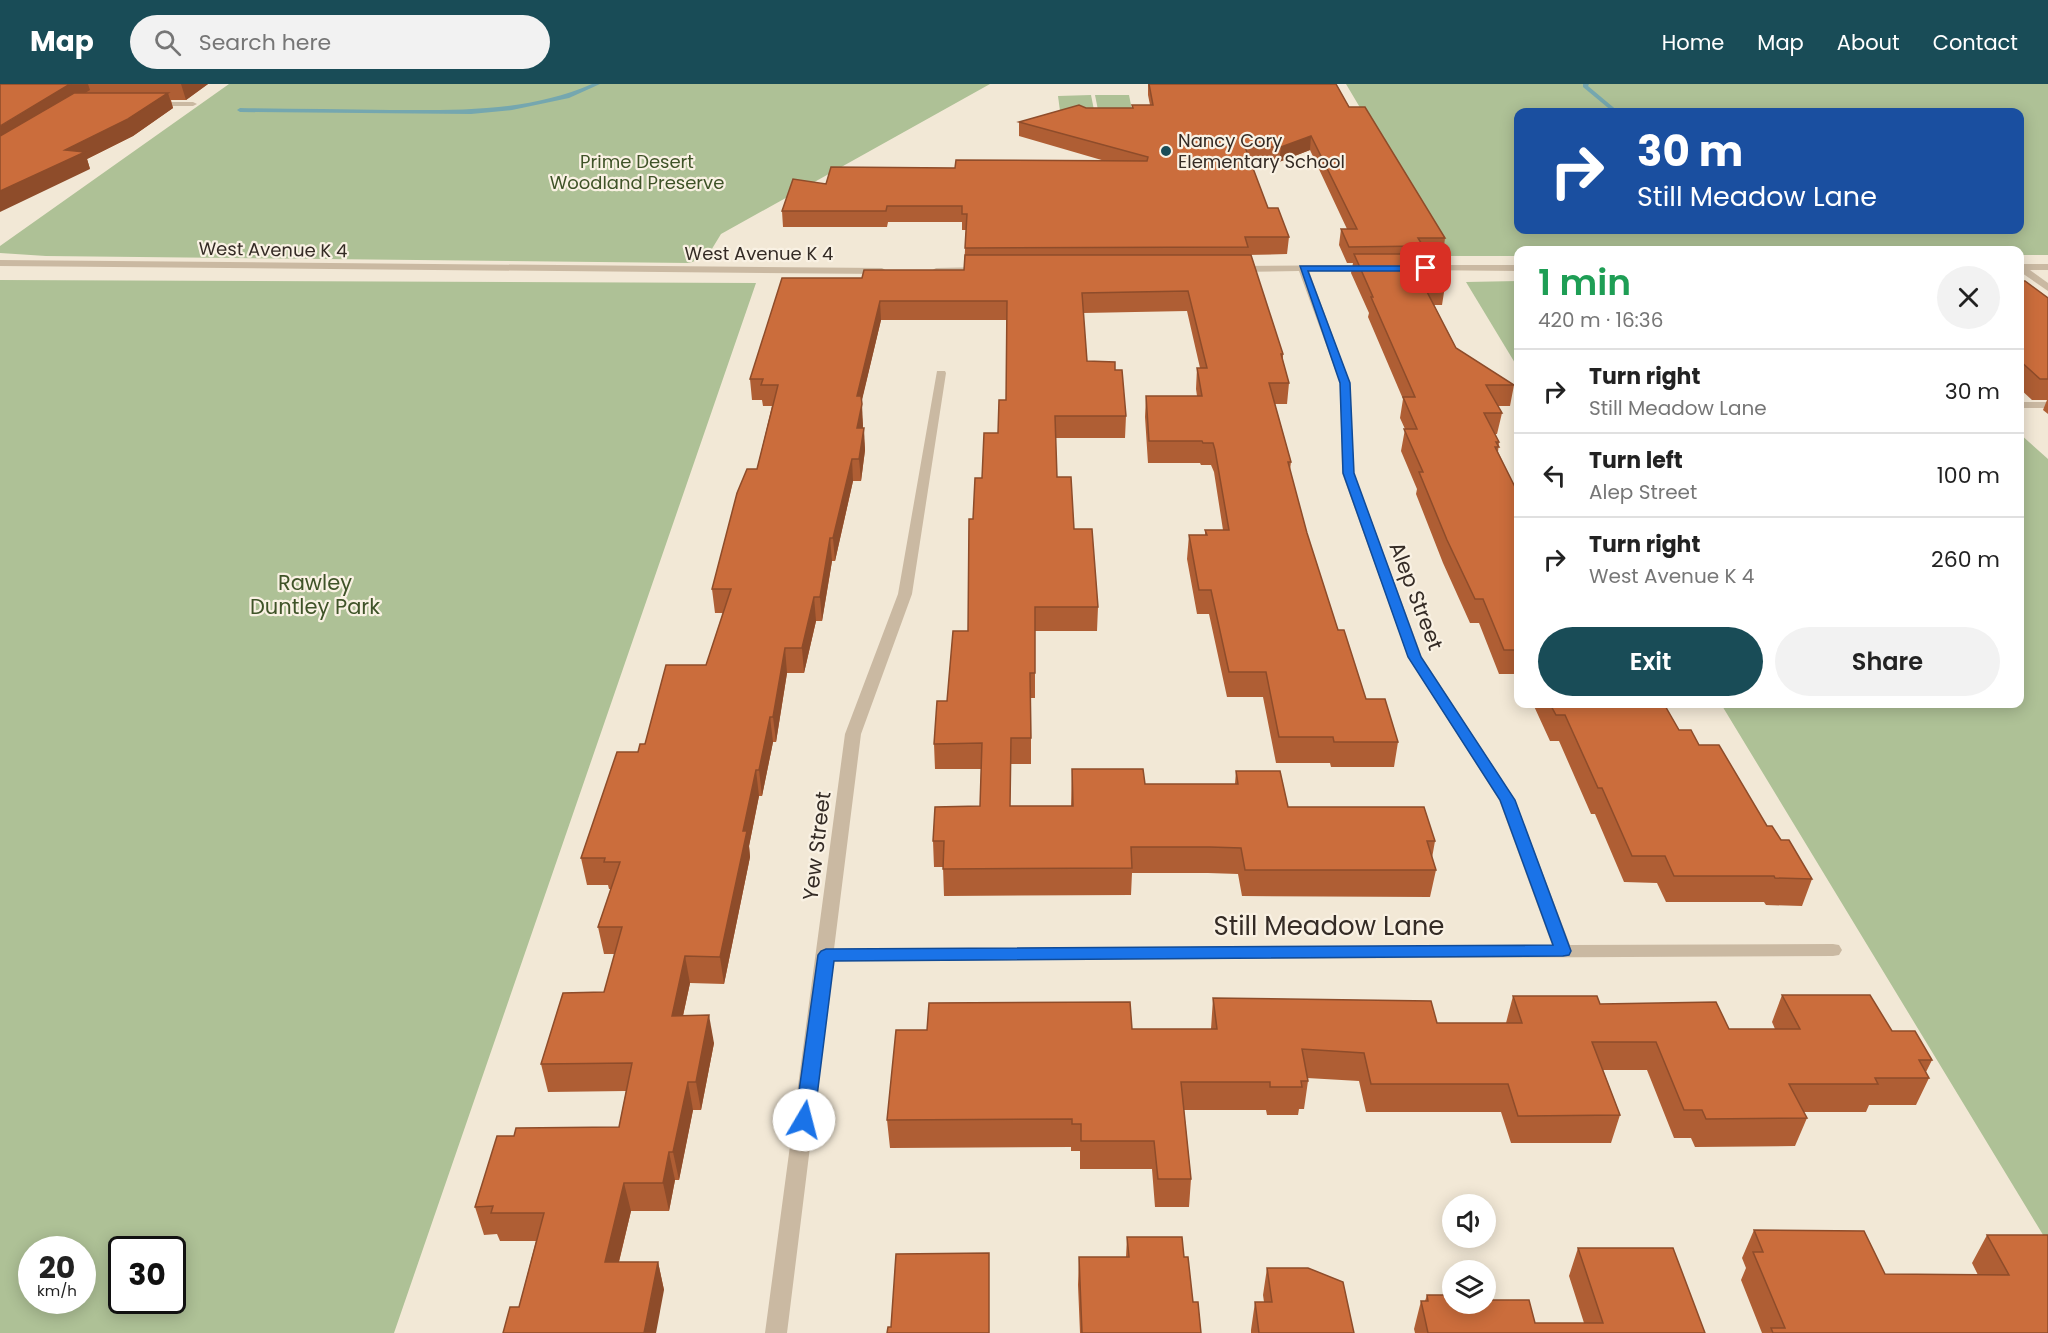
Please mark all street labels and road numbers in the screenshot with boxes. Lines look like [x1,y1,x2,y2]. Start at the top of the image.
street label: West Avenue K 4 [198,236,348,263]
street label: West Avenue K 4 [685,241,833,266]
street label: Alep Street [1383,538,1450,654]
street label: Yew Street [795,790,838,902]
street label: Still Meadow Lane [1214,908,1444,944]

